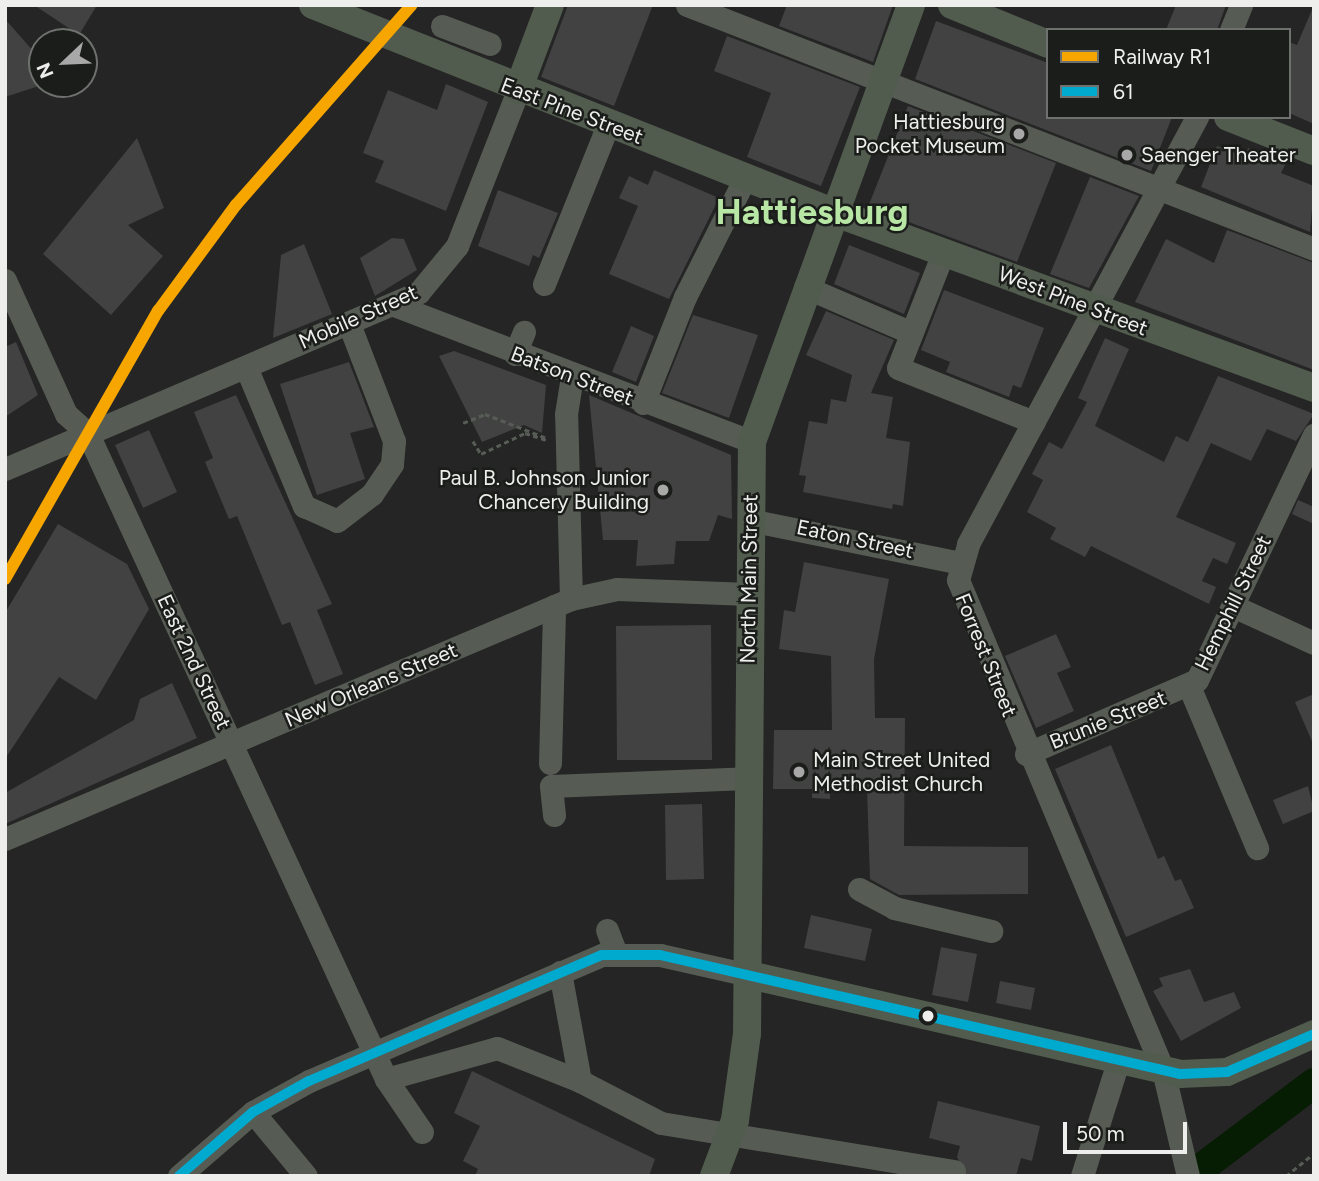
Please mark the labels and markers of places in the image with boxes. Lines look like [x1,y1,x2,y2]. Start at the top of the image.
place label: Hattiesburg Pocket Museum [855,109,1005,159]
marker: Hattiesburg Pocket Museum [1011,126,1027,142]
place label: Saenger Theater [1141,142,1296,168]
marker: Saenger Theater [1119,147,1135,163]
place label: Paul B. Johnson Junior Chancery Building [439,465,649,515]
marker: Paul B. Johnson Junior Chancery Building [655,482,671,498]
place label: Main Street United Methodist Church [813,747,990,797]
marker: Main Street United Methodist Church [791,764,807,780]
unlabelled marker [921,1009,935,1023]

